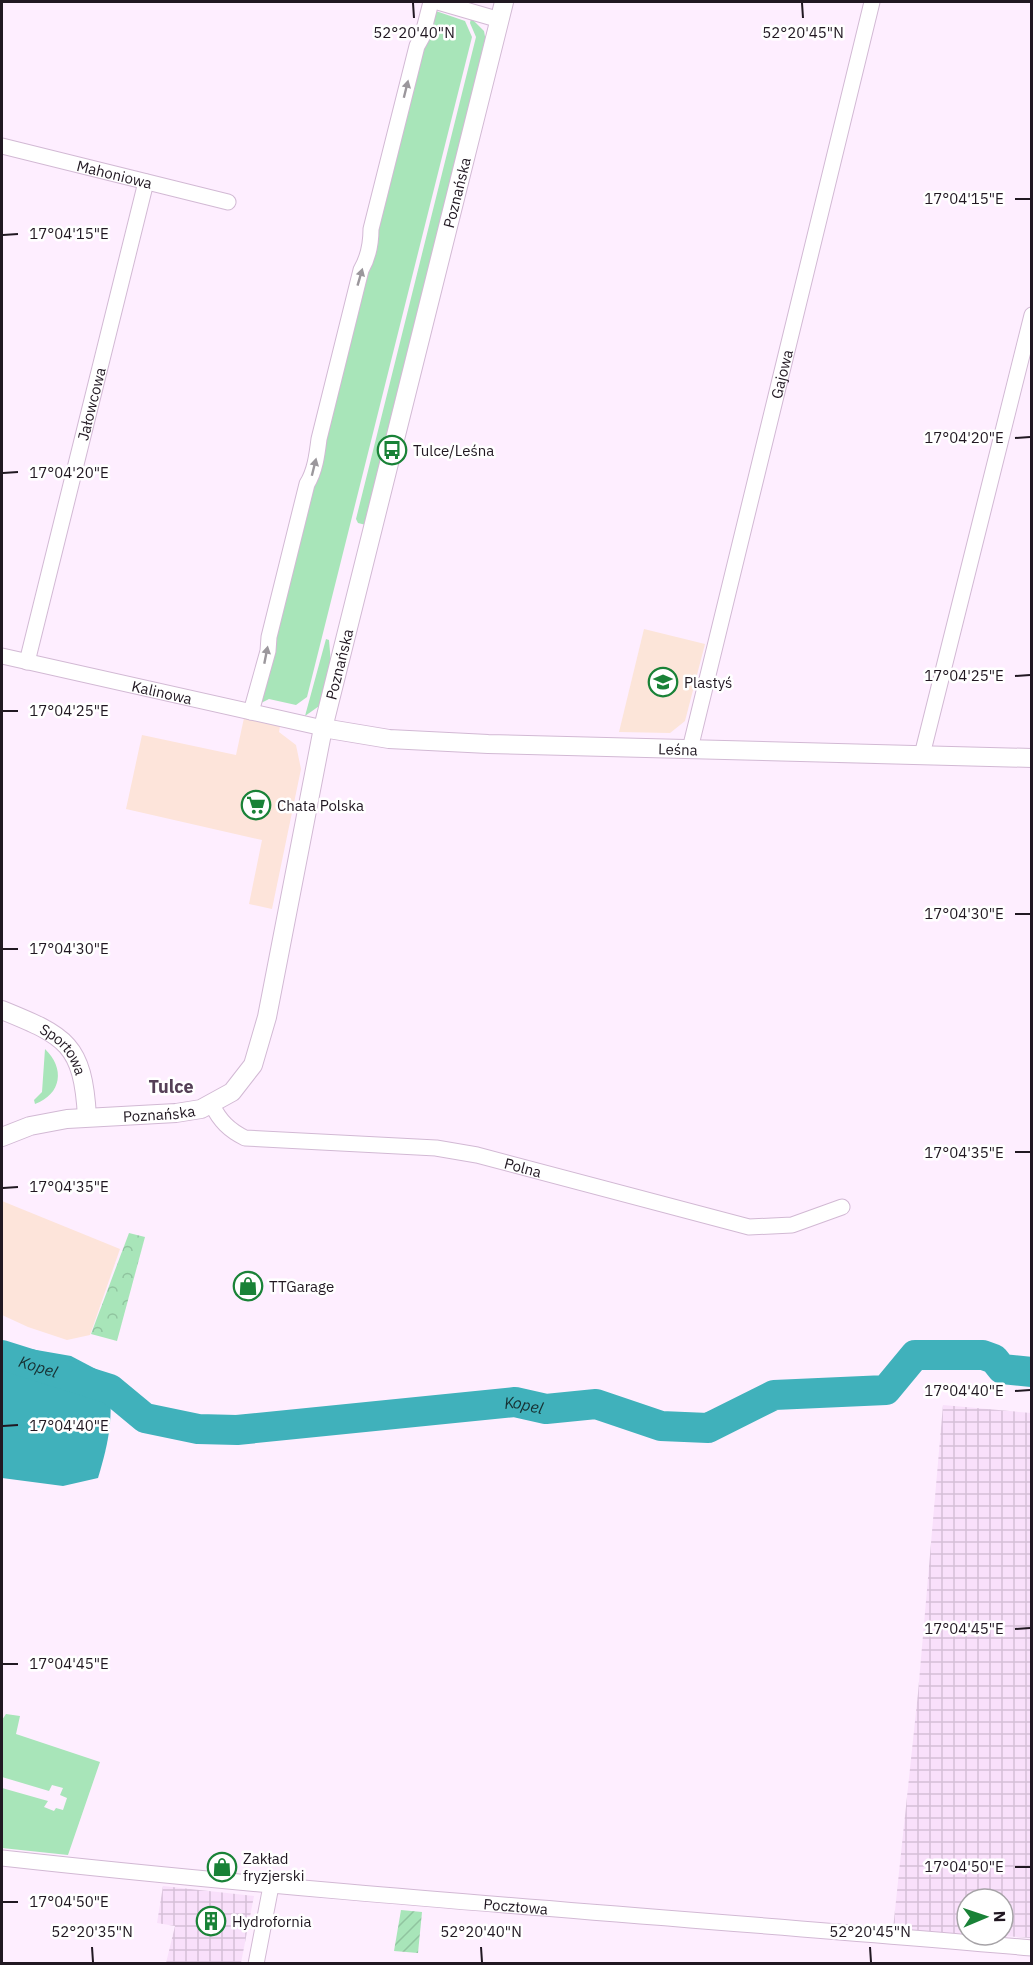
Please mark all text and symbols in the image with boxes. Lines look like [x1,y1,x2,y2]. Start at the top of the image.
text: 52°20'40"N [373,23,455,42]
text: 52°20'45"N [762,23,844,42]
one-way arrow [402,79,412,98]
street label: Mahoniowa [75,155,154,192]
street label: Poznańska [439,155,474,230]
text: 17°04'15"E [924,189,1004,208]
text: 17°04'15"E [29,224,109,243]
one-way arrow [356,268,365,286]
street label: Gajowa [766,347,797,400]
street label: Jałowcowa [73,365,109,442]
text: 17°04'20"E [924,428,1004,447]
bus stop icon: Tulce/Leśna [376,434,408,466]
place label: Tulce/Leśna [413,441,494,460]
one-way arrow [310,458,320,476]
text: 17°04'20"E [29,463,109,482]
street label: Poznańska [321,627,357,702]
one-way arrow [262,646,272,665]
school or university icon: Plastyś [647,666,679,698]
text: 17°04'25"E [924,666,1004,685]
place label: Plastyś [684,673,732,692]
street label: Kalinowa [130,676,194,708]
text: 17°04'25"E [29,701,109,720]
street label: Leśna [658,739,698,759]
supermarket icon: Chata Polska [240,789,272,821]
place label: Chata Polska [277,796,364,815]
text: 17°04'30"E [924,904,1004,923]
text: 17°04'30"E [29,939,109,958]
street label: Sportowa [37,1019,91,1077]
district label: Tulce [148,1075,194,1098]
street label: Poznańska [122,1101,197,1125]
text: 17°04'35"E [924,1143,1004,1162]
street label: Polna [502,1153,544,1181]
text: 17°04'35"E [29,1177,109,1196]
shop icon: TTGarage [232,1270,264,1302]
place label: TTGarage [269,1277,334,1296]
water label: Kopel [16,1351,61,1382]
text: 17°04'40"E [924,1381,1004,1400]
water label: Kopel [503,1392,546,1418]
text: 17°04'40"E [29,1416,109,1435]
text: 17°04'45"E [924,1619,1004,1638]
text: 17°04'45"E [29,1654,109,1673]
place label: Zakład fryzjerski [243,1849,304,1885]
shop icon: Zakład fryzjerski [206,1851,238,1883]
text: 17°04'50"E [924,1857,1004,1876]
north arrow [955,1887,1015,1947]
text: 17°04'50"E [29,1892,109,1911]
street label: Pocztowa [483,1894,549,1918]
building icon: Hydrofornia [195,1905,227,1937]
text: N [990,1910,1010,1923]
place label: Hydrofornia [232,1912,311,1931]
text: 52°20'35"N [51,1922,133,1941]
text: 52°20'40"N [440,1922,522,1941]
text: 52°20'45"N [829,1922,911,1941]

